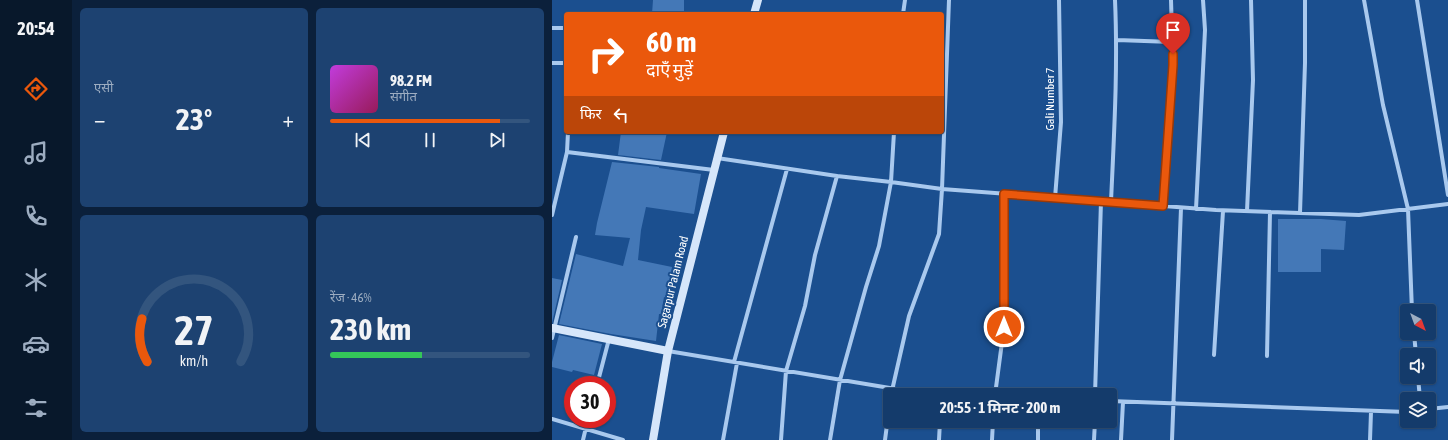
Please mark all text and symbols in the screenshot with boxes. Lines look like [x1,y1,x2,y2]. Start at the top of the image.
pin [1156,13,1190,54]
text: 20:54 [17,18,55,39]
icon: arrive [1162,19,1184,41]
text: 60 m [646,26,696,58]
icon: right [580,28,632,80]
text: दाएँ मुड़ें [646,59,693,80]
street label: Gali Number 7 [1043,67,1057,131]
text: 98.2 FM [390,72,432,89]
icon: directions [22,75,50,103]
text: एसी [94,80,113,95]
text: संगीत [390,89,417,104]
text: 23° [176,102,212,136]
icon: left [610,104,632,126]
text: फिर [580,105,602,122]
text: − [94,106,105,132]
text: + [283,106,294,132]
icon: previous [352,129,374,151]
icon: pause [419,129,441,151]
icon: next [486,129,508,151]
icon: music [22,139,50,167]
icon: phone [22,202,50,230]
street label: Sagarpur Palam Road [655,234,691,330]
icon: climate [22,266,50,294]
text: रेंज · 46% [330,290,372,305]
north arrow [1400,304,1436,340]
map controls [1400,304,1436,428]
text: 27 [174,305,214,353]
position arrow [983,306,1025,348]
text: 230 km [330,312,411,346]
icon: car [22,330,50,358]
button: sound [1400,348,1436,384]
text: km/h [180,352,208,368]
speed limit sign: 30 [564,376,616,428]
button: layers [1400,392,1436,428]
icon: filters [22,394,50,422]
text: 20:55 · 1 मिनट · 200 m [940,399,1060,416]

